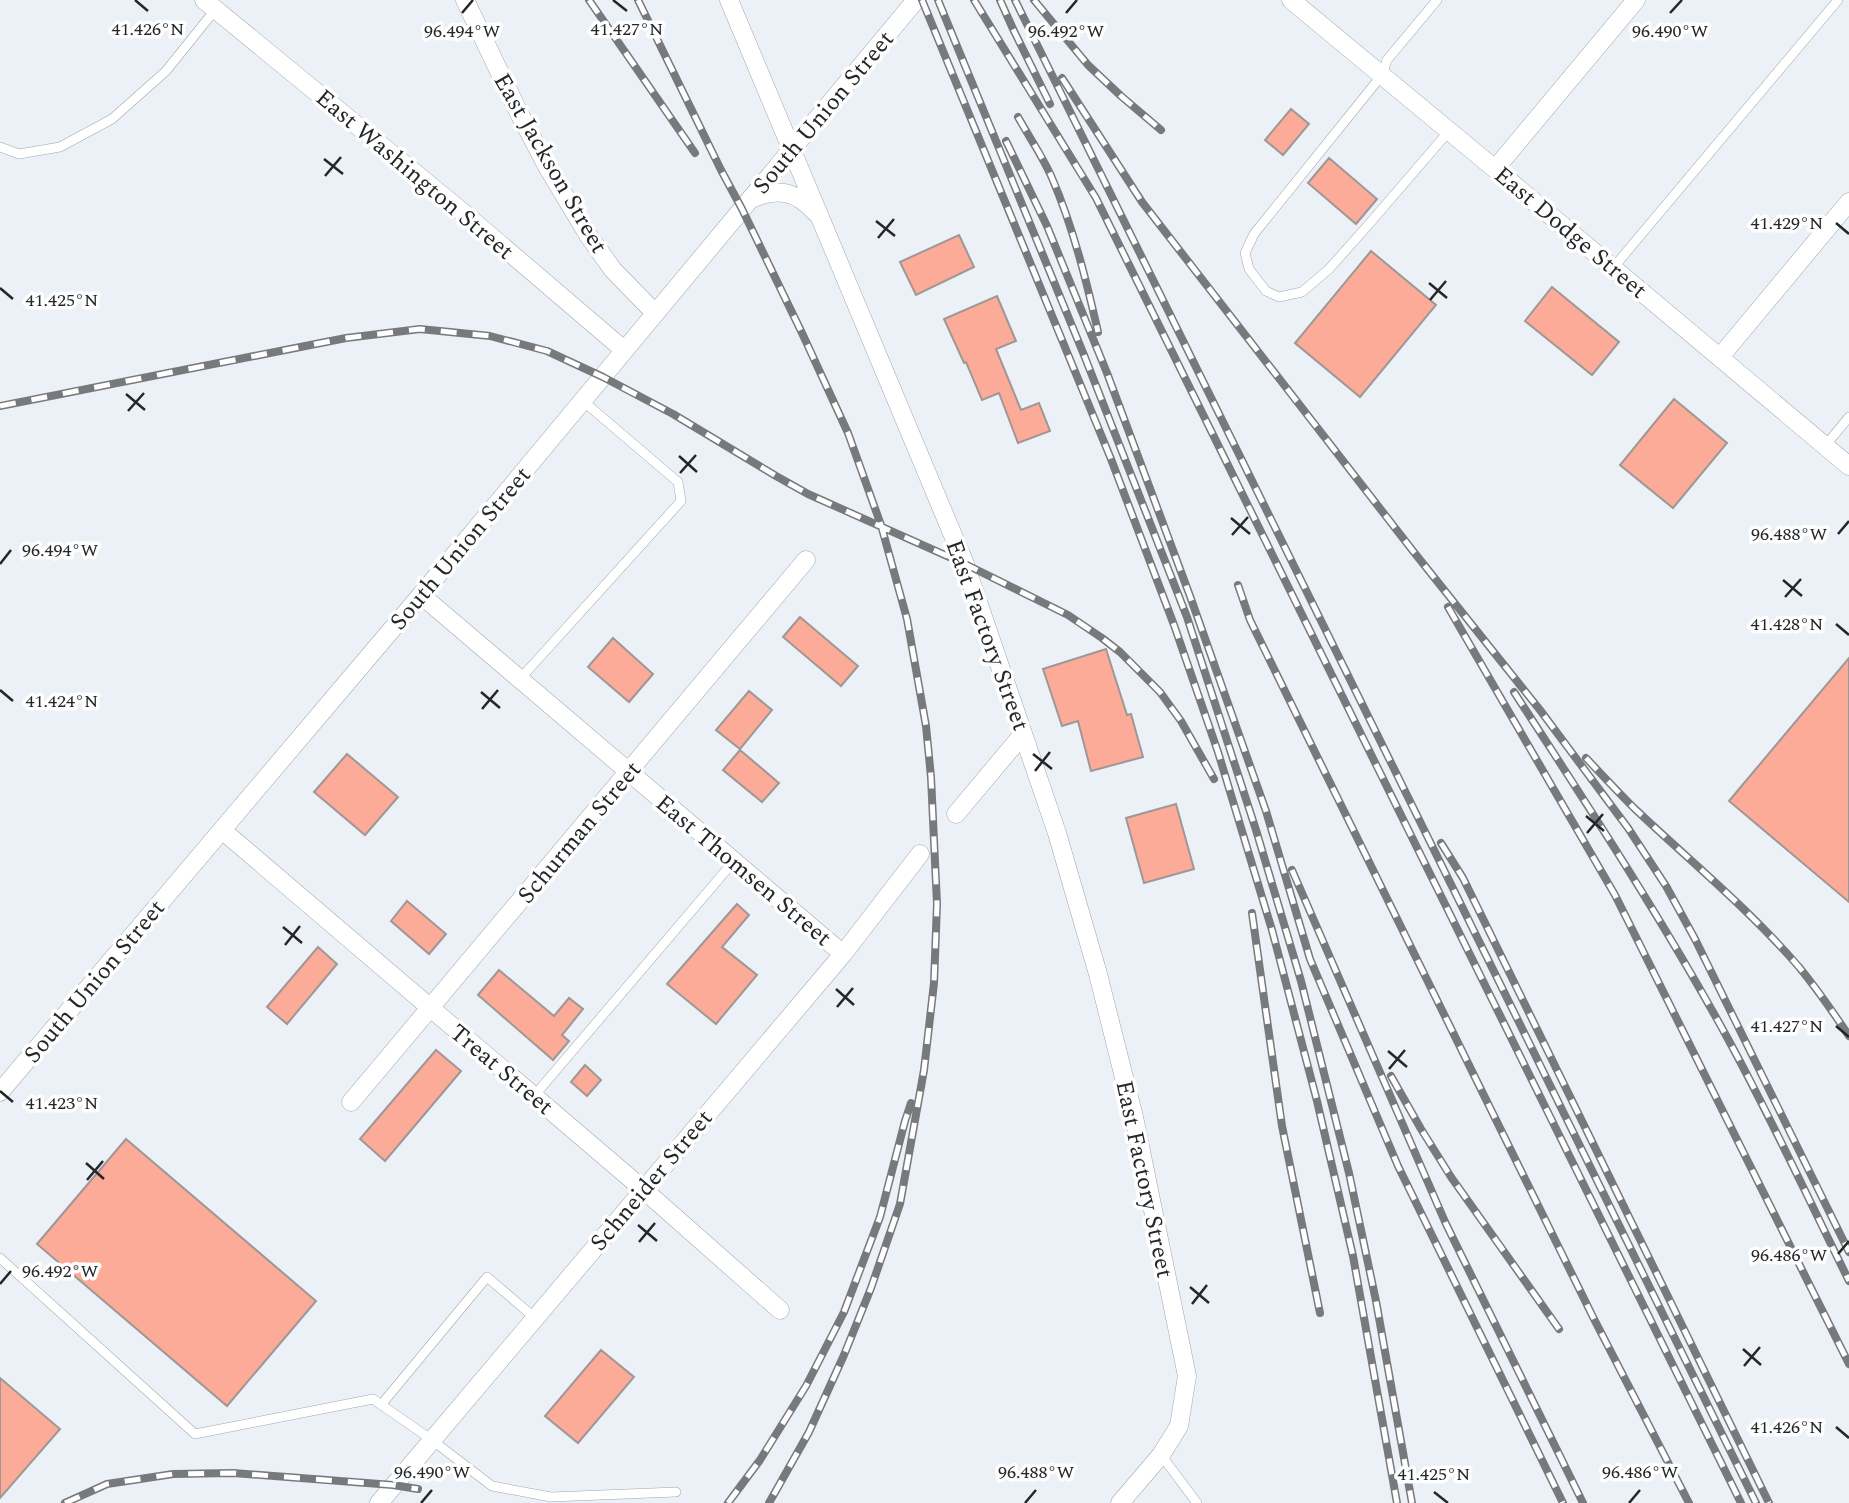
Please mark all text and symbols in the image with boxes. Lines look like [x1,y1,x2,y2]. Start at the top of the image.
text: 41.426°N [112,16,184,43]
text: 41.427°N [591,16,663,43]
text: 96.494°W [424,18,500,45]
text: 96.492°W [1028,18,1104,45]
text: 96.490°W [1632,18,1708,45]
street label: South Union Street [744,23,903,202]
street label: East Jackson Street [484,67,616,260]
street label: East Washington Street [307,81,522,269]
street label: East Dodge Street [1486,158,1655,308]
text: 41.429°N [1751,210,1823,237]
text: 41.425°N [26,287,98,314]
street label: South Union Street [381,459,540,638]
text: 96.488°W [1751,521,1827,548]
street label: East Factory Street [936,535,1038,736]
text: 96.494°W [22,537,98,564]
text: 41.428°N [1751,611,1823,638]
text: 41.424°N [26,688,98,715]
street label: Schurman Street [509,753,650,912]
street label: East Thomsen Street [647,786,839,955]
street label: South Union Street [15,892,174,1071]
text: 41.427°N [1751,1013,1823,1040]
street label: Treat Street [442,1016,561,1124]
street label: East Factory Street [1106,1077,1183,1281]
text: 41.423°N [26,1090,98,1117]
street label: Schneider Street [582,1102,722,1259]
text: 96.486°W [1751,1242,1827,1269]
text: 96.492°W [22,1258,98,1285]
text: 41.426°N [1751,1414,1823,1441]
text: 96.490°W [394,1459,470,1486]
text: 96.488°W [998,1459,1074,1486]
text: 96.486°W [1602,1459,1678,1486]
text: 41.425°N [1398,1461,1470,1488]

